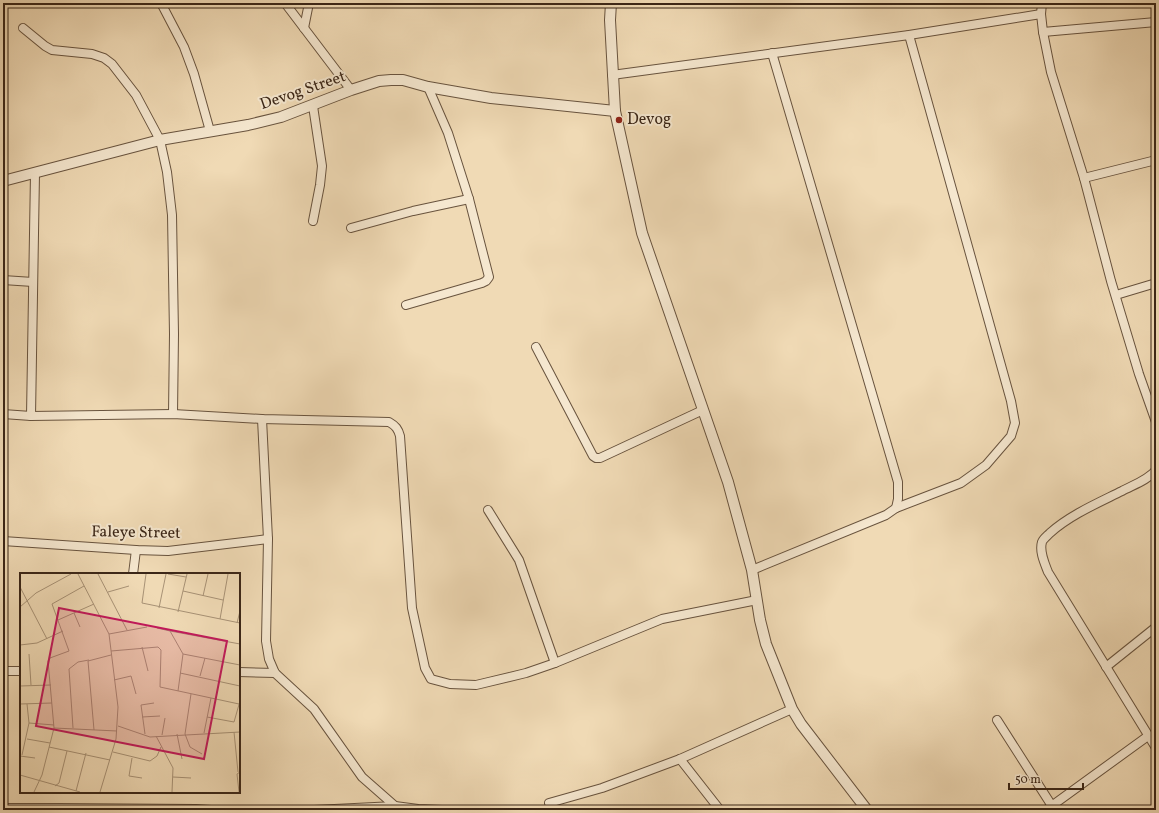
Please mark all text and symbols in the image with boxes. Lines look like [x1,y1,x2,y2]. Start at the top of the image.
street label: Devog Street [257,66,349,116]
place label: Devog [627,109,671,131]
marker: Devog [614,115,624,125]
street label: Faleye Street [91,521,181,545]
inset map [20,573,240,793]
scale bar [1009,765,1083,791]
text: 50 m [1015,772,1041,788]

